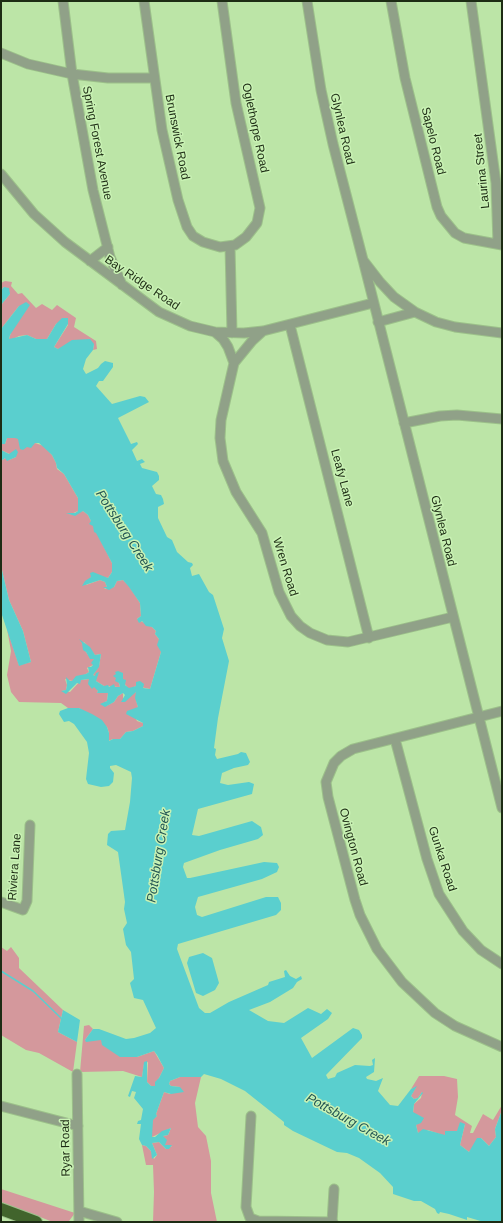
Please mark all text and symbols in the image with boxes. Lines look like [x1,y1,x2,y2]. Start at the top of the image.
street label: Oglethorpe Road [238,82,272,174]
street label: Spring Forest Avenue [79,85,115,201]
street label: Glynlea Road [327,92,357,166]
street label: Brunswick Road [162,93,192,181]
street label: Sapelo Road [418,106,448,176]
street label: Laurina Street [471,133,493,209]
street label: Bay Ridge Road [102,253,182,313]
street label: Leafy Lane [327,447,357,509]
water label: Pottsburg Creek [92,487,156,575]
street label: Glynlea Road [427,494,459,568]
street label: Wren Road [269,536,301,598]
street label: Ovington Road [336,806,370,888]
water label: Pottsburg Creek [144,808,174,904]
street label: Gunka Road [425,825,459,893]
street label: Riviera Lane [5,833,25,901]
water label: Pottsburg Creek [303,1090,393,1150]
street label: Ryar Road [58,1119,74,1177]

